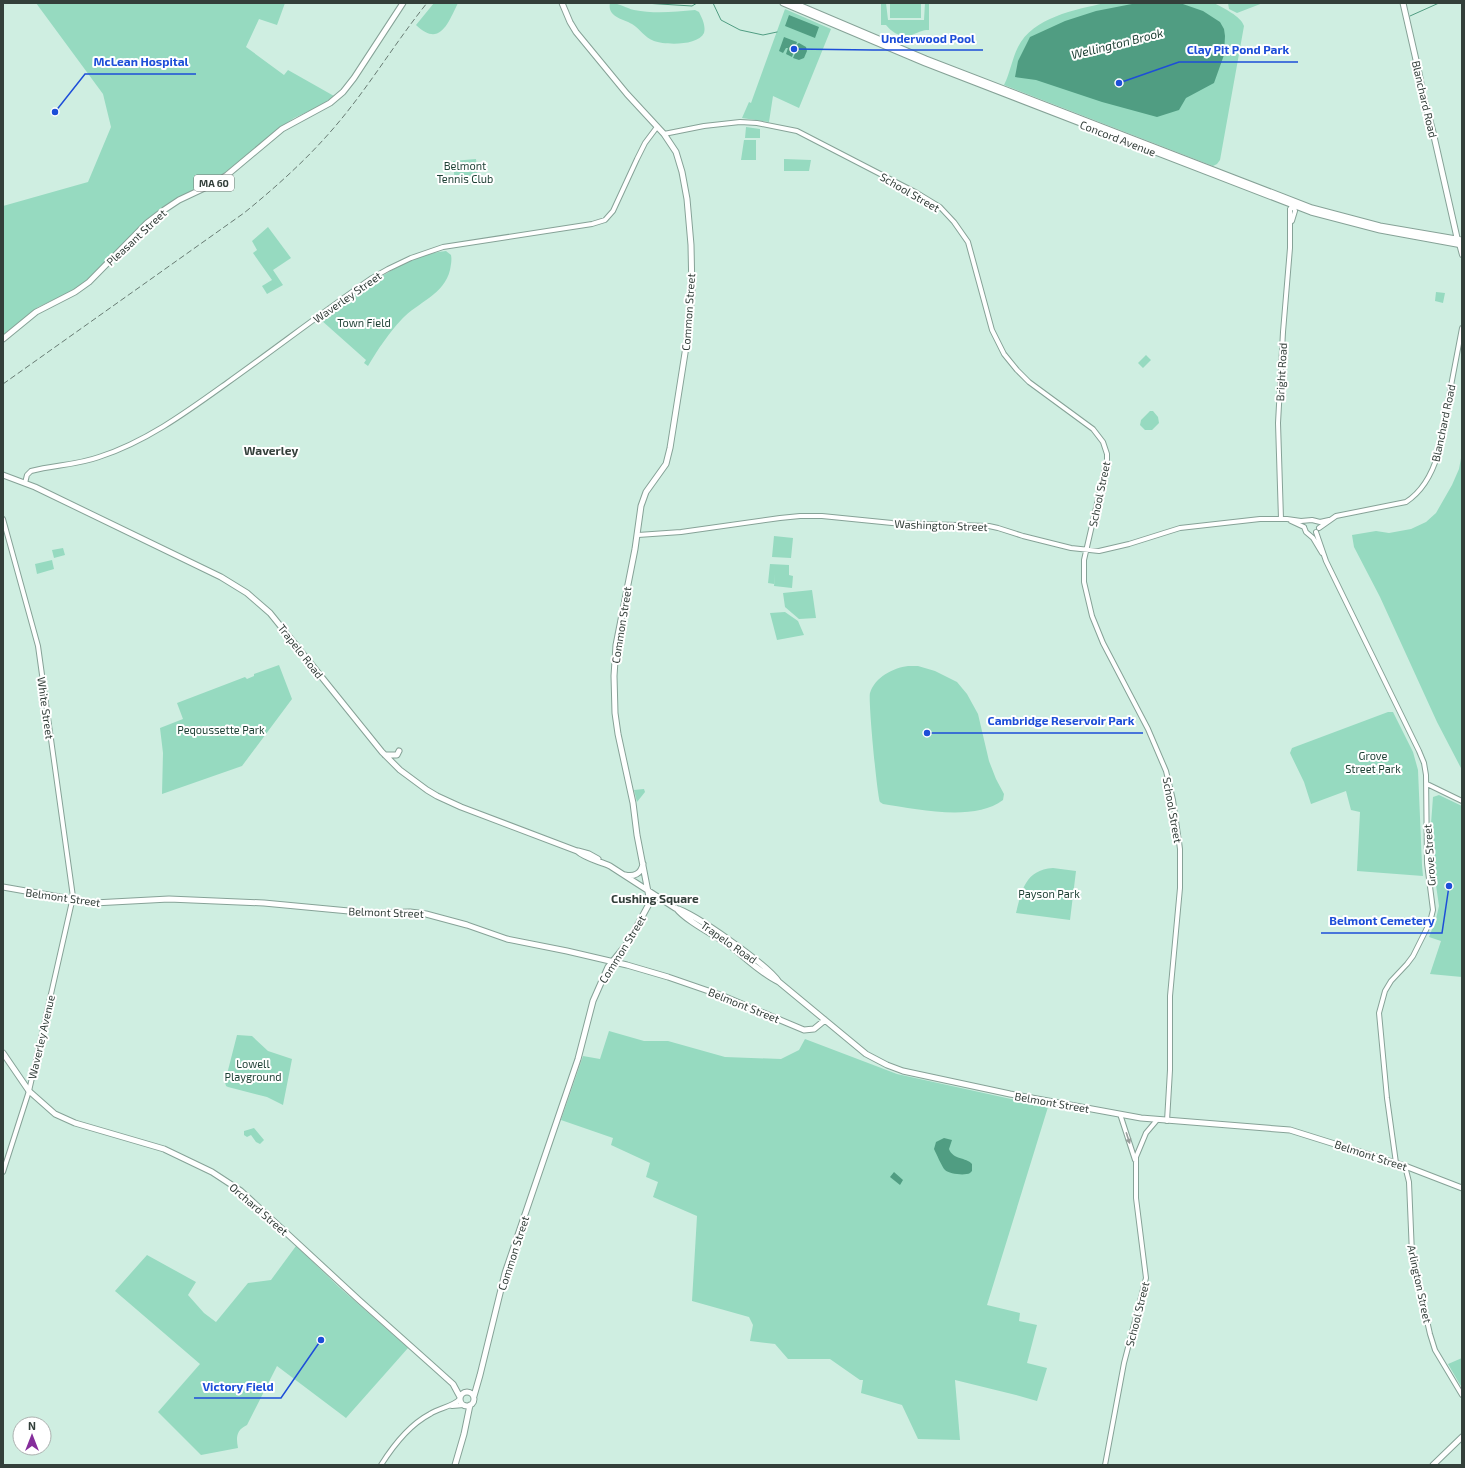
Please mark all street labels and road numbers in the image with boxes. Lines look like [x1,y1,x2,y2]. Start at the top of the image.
street label: Blanchard Road [1410,59,1440,139]
street label: Concord Avenue [1078,118,1158,158]
street label: School Street [878,170,942,214]
road number: MA 60 [194,175,234,191]
street label: Pleasant Street [103,206,169,268]
street label: Waverley Street [310,269,384,325]
street label: Common Street [679,273,697,351]
street label: Bright Road [1273,342,1289,402]
street label: Blanchard Road [1428,383,1458,463]
street label: School Street [1086,460,1112,528]
street label: Washington Street [894,517,988,533]
street label: Common Street [609,586,633,664]
street label: Trapelo Road [276,621,326,681]
street label: White Street [35,676,57,740]
street label: School Street [1161,776,1185,844]
street label: Grove Street [1420,824,1438,886]
street label: Belmont Street [25,885,101,909]
street label: Belmont Street [348,904,424,920]
street label: Common Street [596,913,648,985]
street label: Trapelo Road [698,918,760,966]
street label: Belmont Street [707,985,781,1025]
street label: Waverley Avenue [25,993,57,1080]
street label: Belmont Street [1014,1089,1090,1115]
street label: Belmont Street [1333,1137,1409,1173]
street label: Orchard Street [227,1180,291,1238]
street label: Common Street [495,1214,531,1292]
street label: Arlington Street [1405,1244,1435,1324]
street label: School Street [1123,1280,1151,1348]

